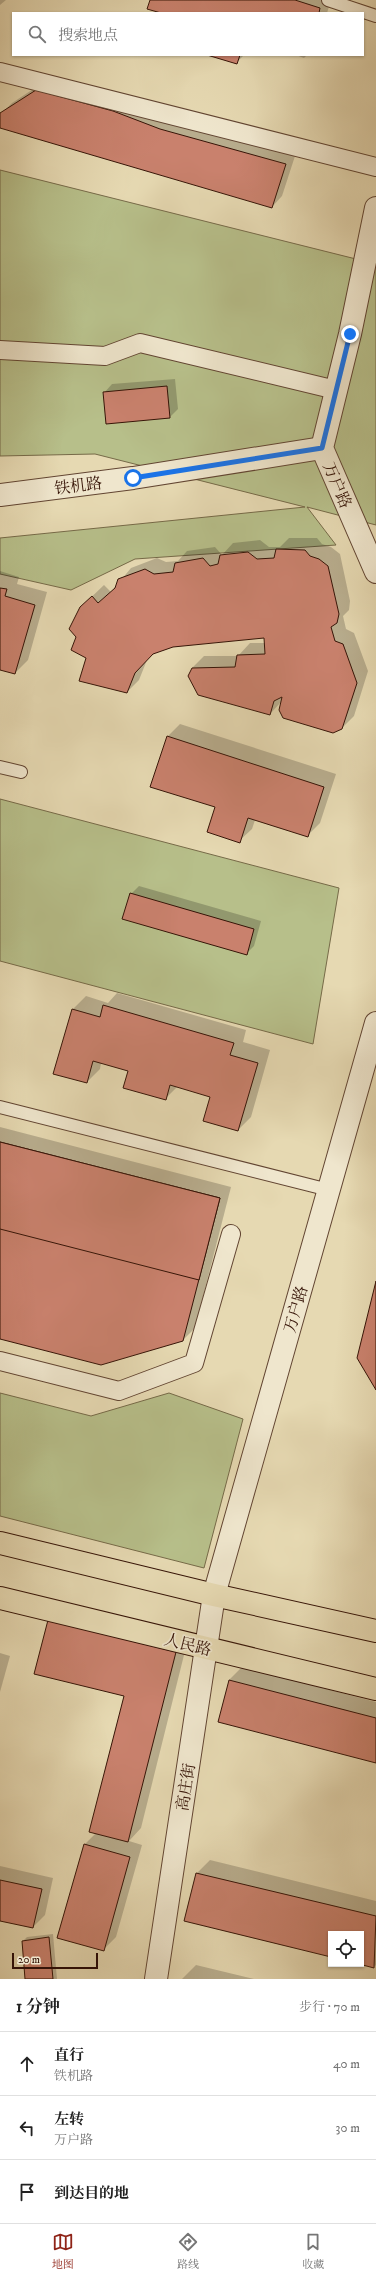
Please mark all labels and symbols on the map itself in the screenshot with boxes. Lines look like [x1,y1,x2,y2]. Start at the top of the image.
route end [341,325,359,343]
street label: 万户路 [318,459,356,511]
route start [124,469,142,487]
street label: 铁机路 [53,473,103,499]
street label: 万户路 [280,1283,312,1335]
street label: 人民路 [162,1629,213,1660]
street label: 高庄街 [172,1762,200,1812]
scale bar [12,1951,98,1970]

